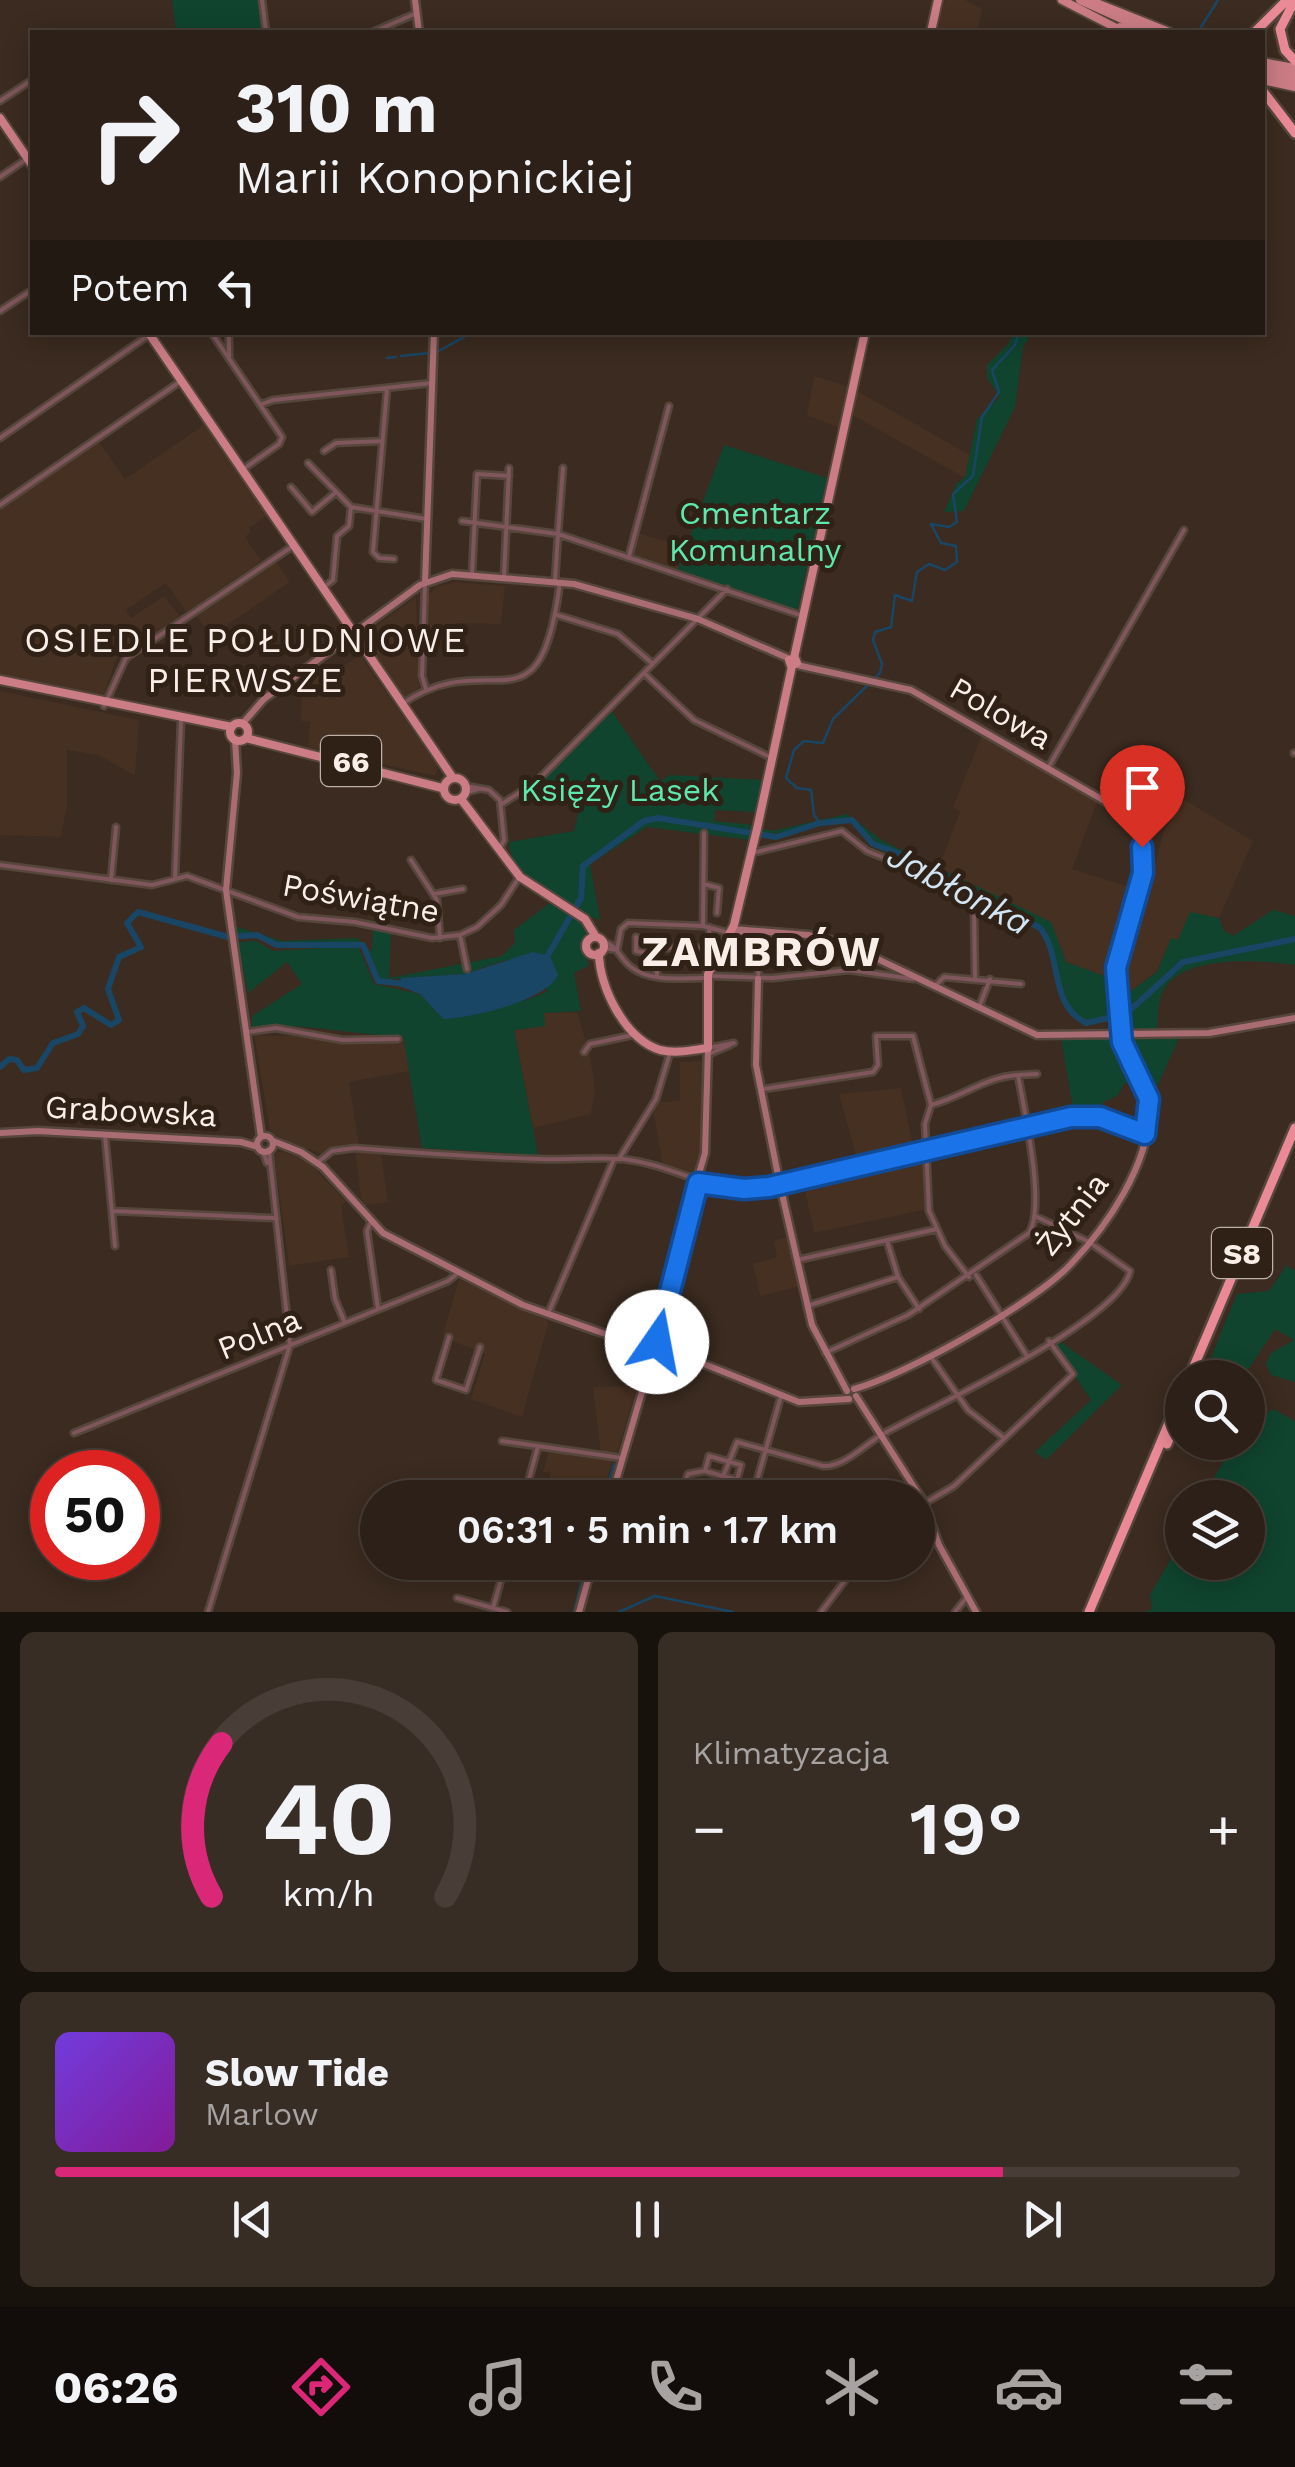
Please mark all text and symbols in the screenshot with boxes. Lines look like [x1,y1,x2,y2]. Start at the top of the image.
text: 310 m [235,67,438,149]
icon: right [70,70,200,200]
text: Marii Konopnickiej [235,151,634,204]
icon: left [209,260,264,315]
text: Potem [70,266,189,310]
park label: Cmentarz Komunalny [669,494,842,569]
district label: OSIEDLE POŁUDNIOWE PIERWSZE [24,619,468,701]
street label: Polowa [943,669,1059,757]
road number: 66 [321,736,381,786]
pin [1100,745,1185,848]
icon: arrive [1115,760,1170,815]
park label: Księży Lasek [521,771,719,809]
water label: Jabłonka [880,834,1038,944]
street label: Poświątne [280,866,442,930]
district label: ZAMBRÓW [642,927,882,976]
street label: Grabowska [44,1088,218,1134]
street label: Żytnia [1028,1165,1116,1263]
road number: S8 [1212,1228,1272,1278]
position arrow [605,1290,709,1394]
street label: Polna [212,1300,306,1368]
map controls [1165,1360,1265,1580]
button: search [1165,1360,1265,1460]
speed limit sign: 50 [30,1450,160,1580]
button: layers [1165,1480,1265,1580]
text: 06:31 · 5 min · 1.7 km [457,1508,838,1552]
text: Klimatyzacja [693,1734,889,1772]
text: 40 [262,1757,396,1879]
text: 19° [909,1784,1023,1872]
text: − [693,1797,726,1861]
text: + [1207,1797,1240,1861]
text: km/h [283,1873,375,1915]
text: Slow Tide [205,2051,389,2095]
text: Marlow [205,2095,319,2133]
icon: previous [225,2192,280,2247]
icon: pause [620,2192,675,2247]
icon: next [1015,2192,1070,2247]
icon: directions [286,2352,356,2422]
icon: music [463,2352,533,2422]
icon: phone [640,2352,710,2422]
icon: climate [817,2352,887,2422]
icon: car [994,2352,1064,2422]
icon: filters [1171,2352,1241,2422]
text: 06:26 [54,2361,178,2414]

